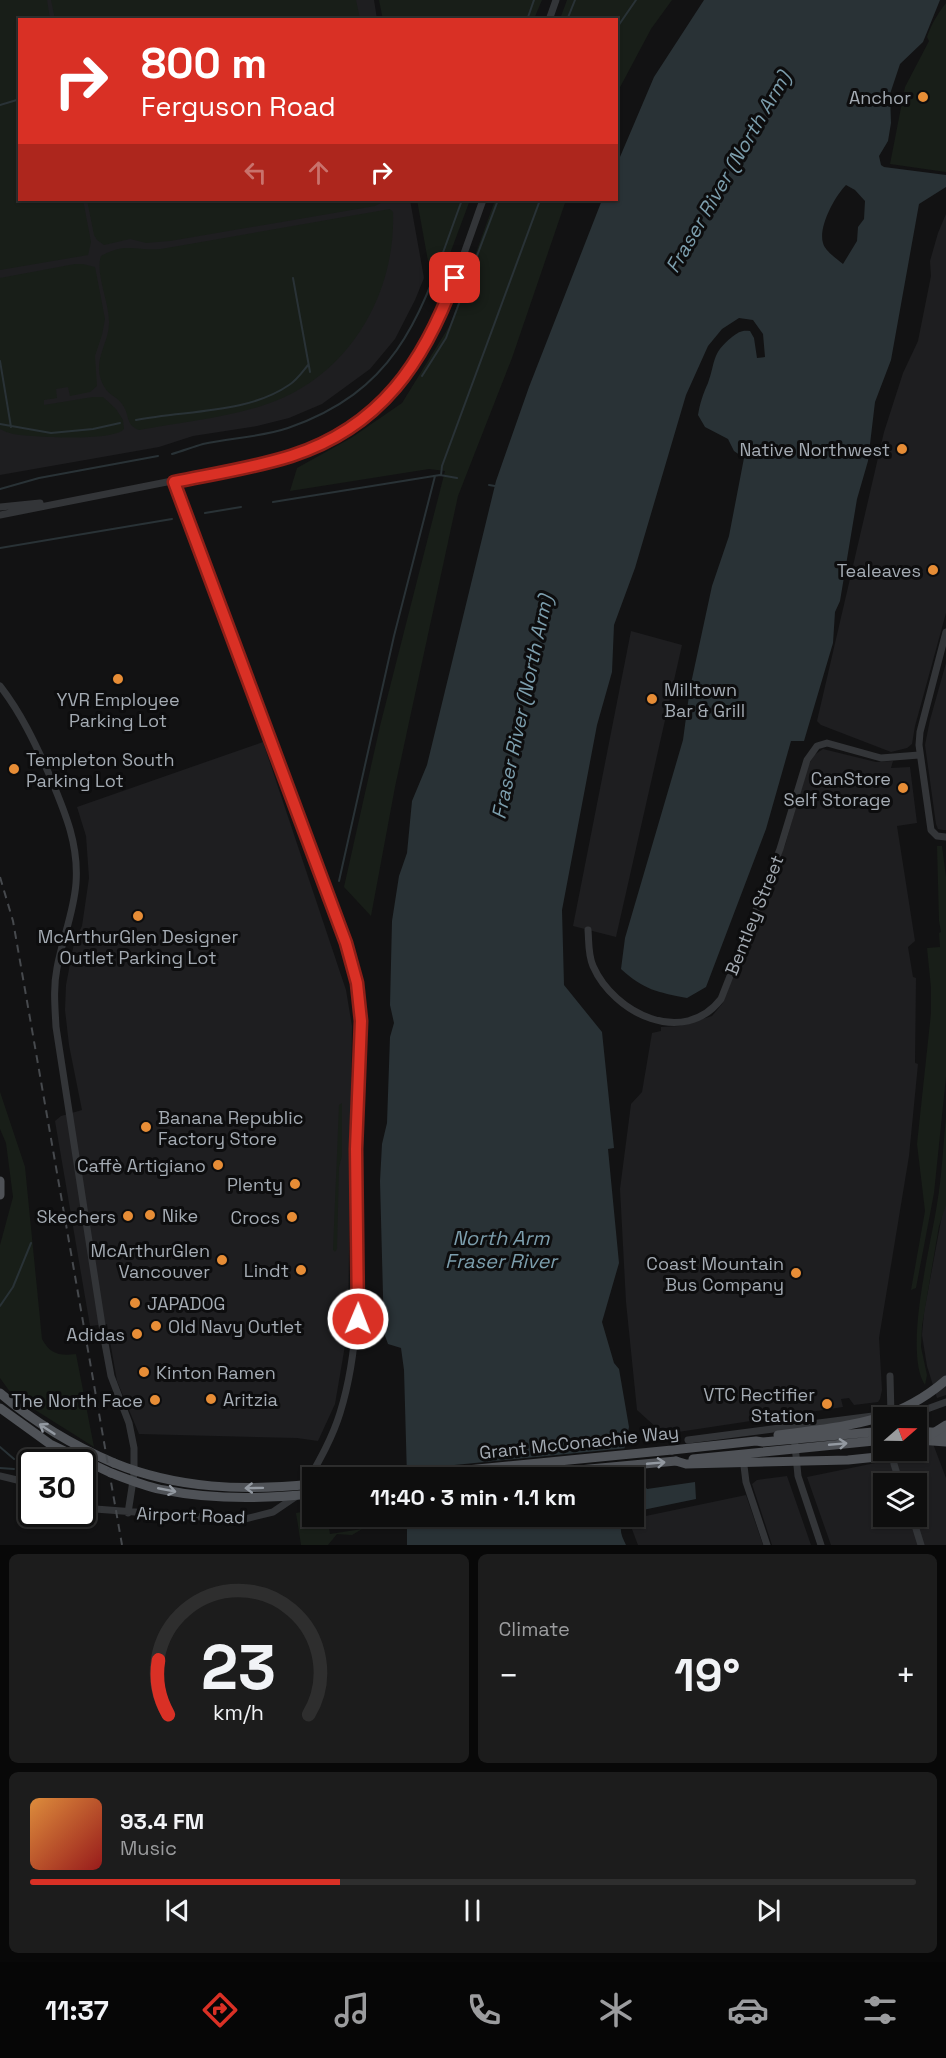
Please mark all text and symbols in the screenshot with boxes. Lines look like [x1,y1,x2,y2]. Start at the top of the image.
text: 800 m [141,37,267,90]
icon: right [42,42,120,120]
water label: Fraser River (North Arm) [660,65,797,278]
place label: Anchor [849,86,911,109]
text: Ferguson Road [141,89,336,124]
marker: Anchor [916,90,930,104]
icon: left [239,156,272,189]
icon: ahead [302,156,335,189]
icon: right [365,156,398,189]
pin [429,252,480,303]
icon: arrive [438,261,471,294]
place label: Native Northwest [739,438,890,461]
marker: Native Northwest [895,442,909,456]
place label: Tealeaves [837,559,921,582]
marker: Tealeaves [926,563,940,577]
water label: Fraser River (North Arm) [486,591,559,822]
marker: YVR Employee Parking Lot [111,672,125,686]
place label: Milltown Bar & Grill [664,678,745,722]
place label: YVR Employee Parking Lot [56,688,180,732]
marker: Milltown Bar & Grill [645,692,659,706]
place label: Templeton South Parking Lot [26,748,174,792]
marker: Templeton South Parking Lot [7,762,21,776]
place label: CanStore Self Storage [783,767,891,811]
marker: CanStore Self Storage [896,781,910,795]
street label: Bentley Street [719,852,789,978]
marker: McArthurGlen Designer Outlet Parking Lot [131,909,145,923]
place label: McArthurGlen Designer Outlet Parking Lot [38,925,238,969]
place label: Banana Republic Factory Store [158,1106,303,1150]
marker: Banana Republic Factory Store [139,1120,153,1134]
place label: Caffè Artigiano [77,1154,206,1177]
marker: Caffè Artigiano [211,1158,225,1172]
place label: Plenty [227,1173,283,1196]
marker: Plenty [288,1177,302,1191]
place label: Nike [162,1204,198,1227]
place label: Skechers [37,1205,116,1228]
place label: Crocs [231,1206,280,1229]
marker: Nike [143,1208,157,1222]
marker: Skechers [121,1209,135,1223]
marker: Crocs [285,1210,299,1224]
water label: North Arm Fraser River [445,1225,559,1274]
place label: McArthurGlen Vancouver [91,1239,210,1283]
place label: Coast Mountain Bus Company [646,1252,784,1296]
marker: McArthurGlen Vancouver [215,1253,229,1267]
place label: Lindt [244,1259,289,1282]
marker: Lindt [294,1263,308,1277]
marker: Coast Mountain Bus Company [789,1266,803,1280]
position arrow [326,1287,390,1351]
place label: JAPADOG [147,1292,225,1315]
marker: JAPADOG [128,1296,142,1310]
place label: Old Navy Outlet [168,1315,302,1338]
marker: Old Navy Outlet [149,1319,163,1333]
place label: Adidas [66,1323,125,1346]
marker: Adidas [130,1327,144,1341]
place label: Kinton Ramen [156,1361,276,1384]
marker: Kinton Ramen [137,1365,151,1379]
place label: VTC Rectifier Station [703,1383,815,1427]
place label: Aritzia [223,1388,278,1411]
place label: The North Face [11,1389,143,1412]
marker: Aritzia [204,1392,218,1406]
marker: The North Face [148,1393,162,1407]
marker: VTC Rectifier Station [820,1397,834,1411]
north arrow [873,1407,927,1461]
map controls [873,1407,927,1527]
street label: Grant McConachie Way [478,1420,680,1464]
one-way arrow [39,1423,56,1435]
one-way arrow [828,1439,848,1450]
speed limit sign: 30 [18,1449,96,1527]
one-way arrow [645,1457,665,1468]
button: layers [873,1473,927,1527]
one-way arrow [244,1482,264,1494]
text: 11:40 · 3 min · 1.1 km [370,1483,576,1511]
one-way arrow [156,1485,176,1496]
street label: Airport Road [136,1502,246,1528]
text: Climate [499,1616,570,1642]
text: 23 [201,1628,276,1707]
text: 19° [674,1647,740,1704]
text: − [499,1655,519,1697]
text: + [896,1655,916,1697]
text: km/h [213,1700,264,1727]
text: 93.4 FM [120,1807,204,1835]
text: Music [120,1835,177,1861]
icon: previous [161,1894,194,1927]
icon: pause [456,1894,489,1927]
icon: next [752,1894,785,1927]
icon: directions [199,1989,241,2031]
icon: music [331,1989,373,2031]
icon: phone [463,1989,505,2031]
icon: climate [595,1989,637,2031]
icon: car [727,1989,769,2031]
icon: filters [859,1989,901,2031]
text: 11:37 [45,1993,109,2028]

